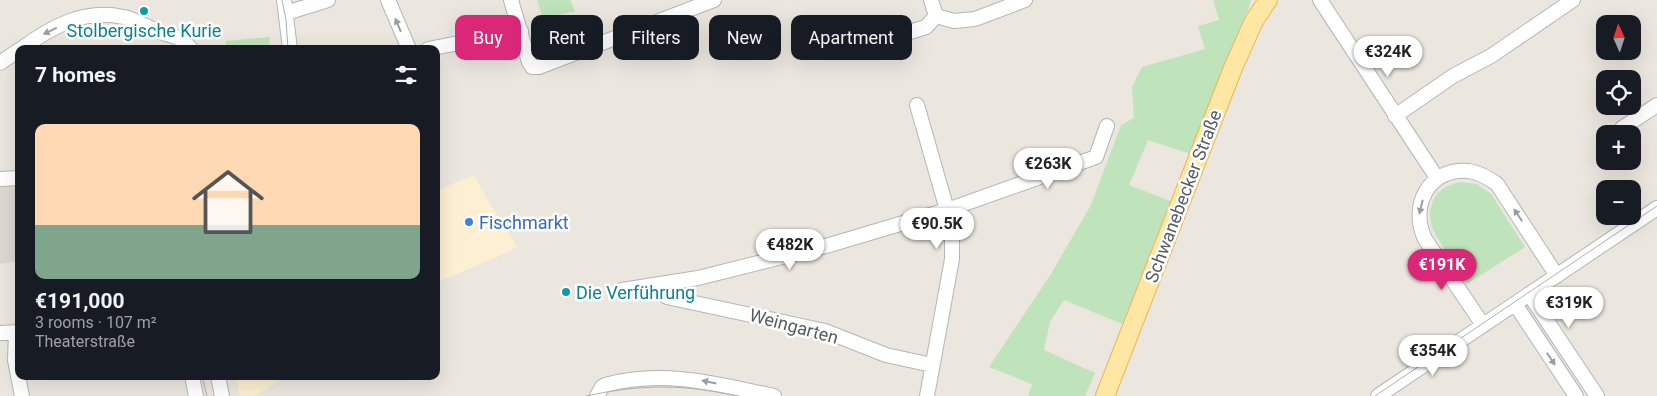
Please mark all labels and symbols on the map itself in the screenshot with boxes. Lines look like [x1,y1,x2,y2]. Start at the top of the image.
marker: Stolbergische Kurie [138,5,150,17]
north arrow [1596,15,1641,60]
one-way arrow [394,17,402,32]
place label: Stolbergische Kurie [67,20,221,41]
one-way arrow [43,27,57,35]
pin: €324K [1353,36,1423,78]
street label: Schwanebecker Straße [1140,107,1226,285]
pin: €263K [1013,148,1083,190]
one-way arrow [1417,199,1425,214]
pin: €90.5K [896,208,978,250]
one-way arrow [1514,208,1523,222]
place label: Fischmarkt [479,212,569,233]
marker: Fischmarkt [463,216,475,228]
pin: €482K [755,228,825,271]
pin: €191K [1407,248,1477,291]
place label: Die Verführung [576,282,695,303]
marker: Die Verführung [560,286,572,298]
pin: €319K [1534,286,1604,329]
street label: Weingarten [747,304,841,348]
pin: €354K [1398,334,1468,377]
one-way arrow [1546,352,1556,366]
one-way arrow [700,378,716,386]

